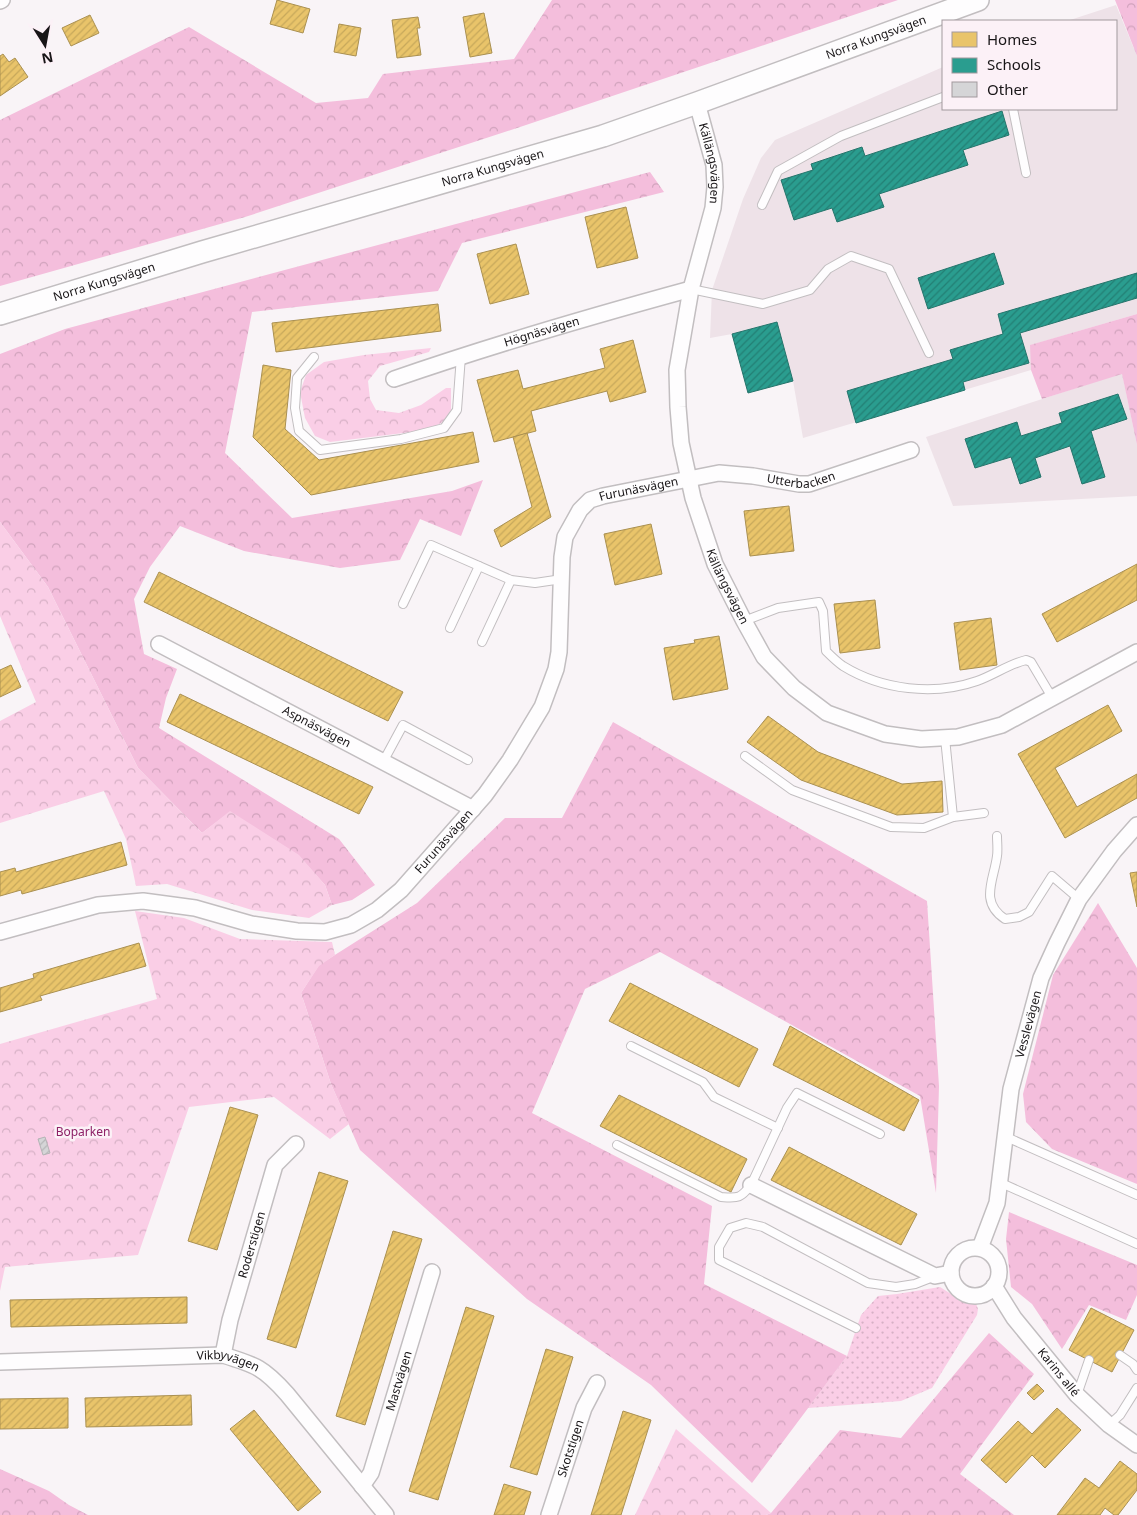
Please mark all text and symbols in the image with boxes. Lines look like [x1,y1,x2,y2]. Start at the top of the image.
street label: Norra Kungsvägen [823,11,928,63]
north arrow [20,20,70,70]
legend [942,20,1117,110]
text: Homes [987,29,1037,49]
text: N [40,48,55,69]
text: Schools [987,54,1041,74]
text: Other [987,79,1028,99]
street label: Källängsvägen [695,121,724,205]
street label: Norra Kungsvägen [439,145,546,190]
street label: Norra Kungsvägen [51,258,157,305]
street label: Högnäsvägen [502,312,581,351]
street label: Utterbacken [765,467,837,492]
street label: Furunäsvägen [597,472,680,505]
street label: Källängsvägen [702,546,753,627]
street label: Aspnäsvägen [280,701,354,751]
street label: Furunäsvägen [411,805,476,877]
street label: Vesslevägen [1011,988,1045,1060]
park label: Boparken [56,1123,110,1140]
street label: Roderstigen [234,1209,269,1280]
street label: Karins allé [1034,1344,1084,1400]
street label: Vikbyvägen [196,1346,263,1375]
street label: Mastvägen [381,1349,416,1413]
street label: Skotstigen [553,1417,588,1479]

